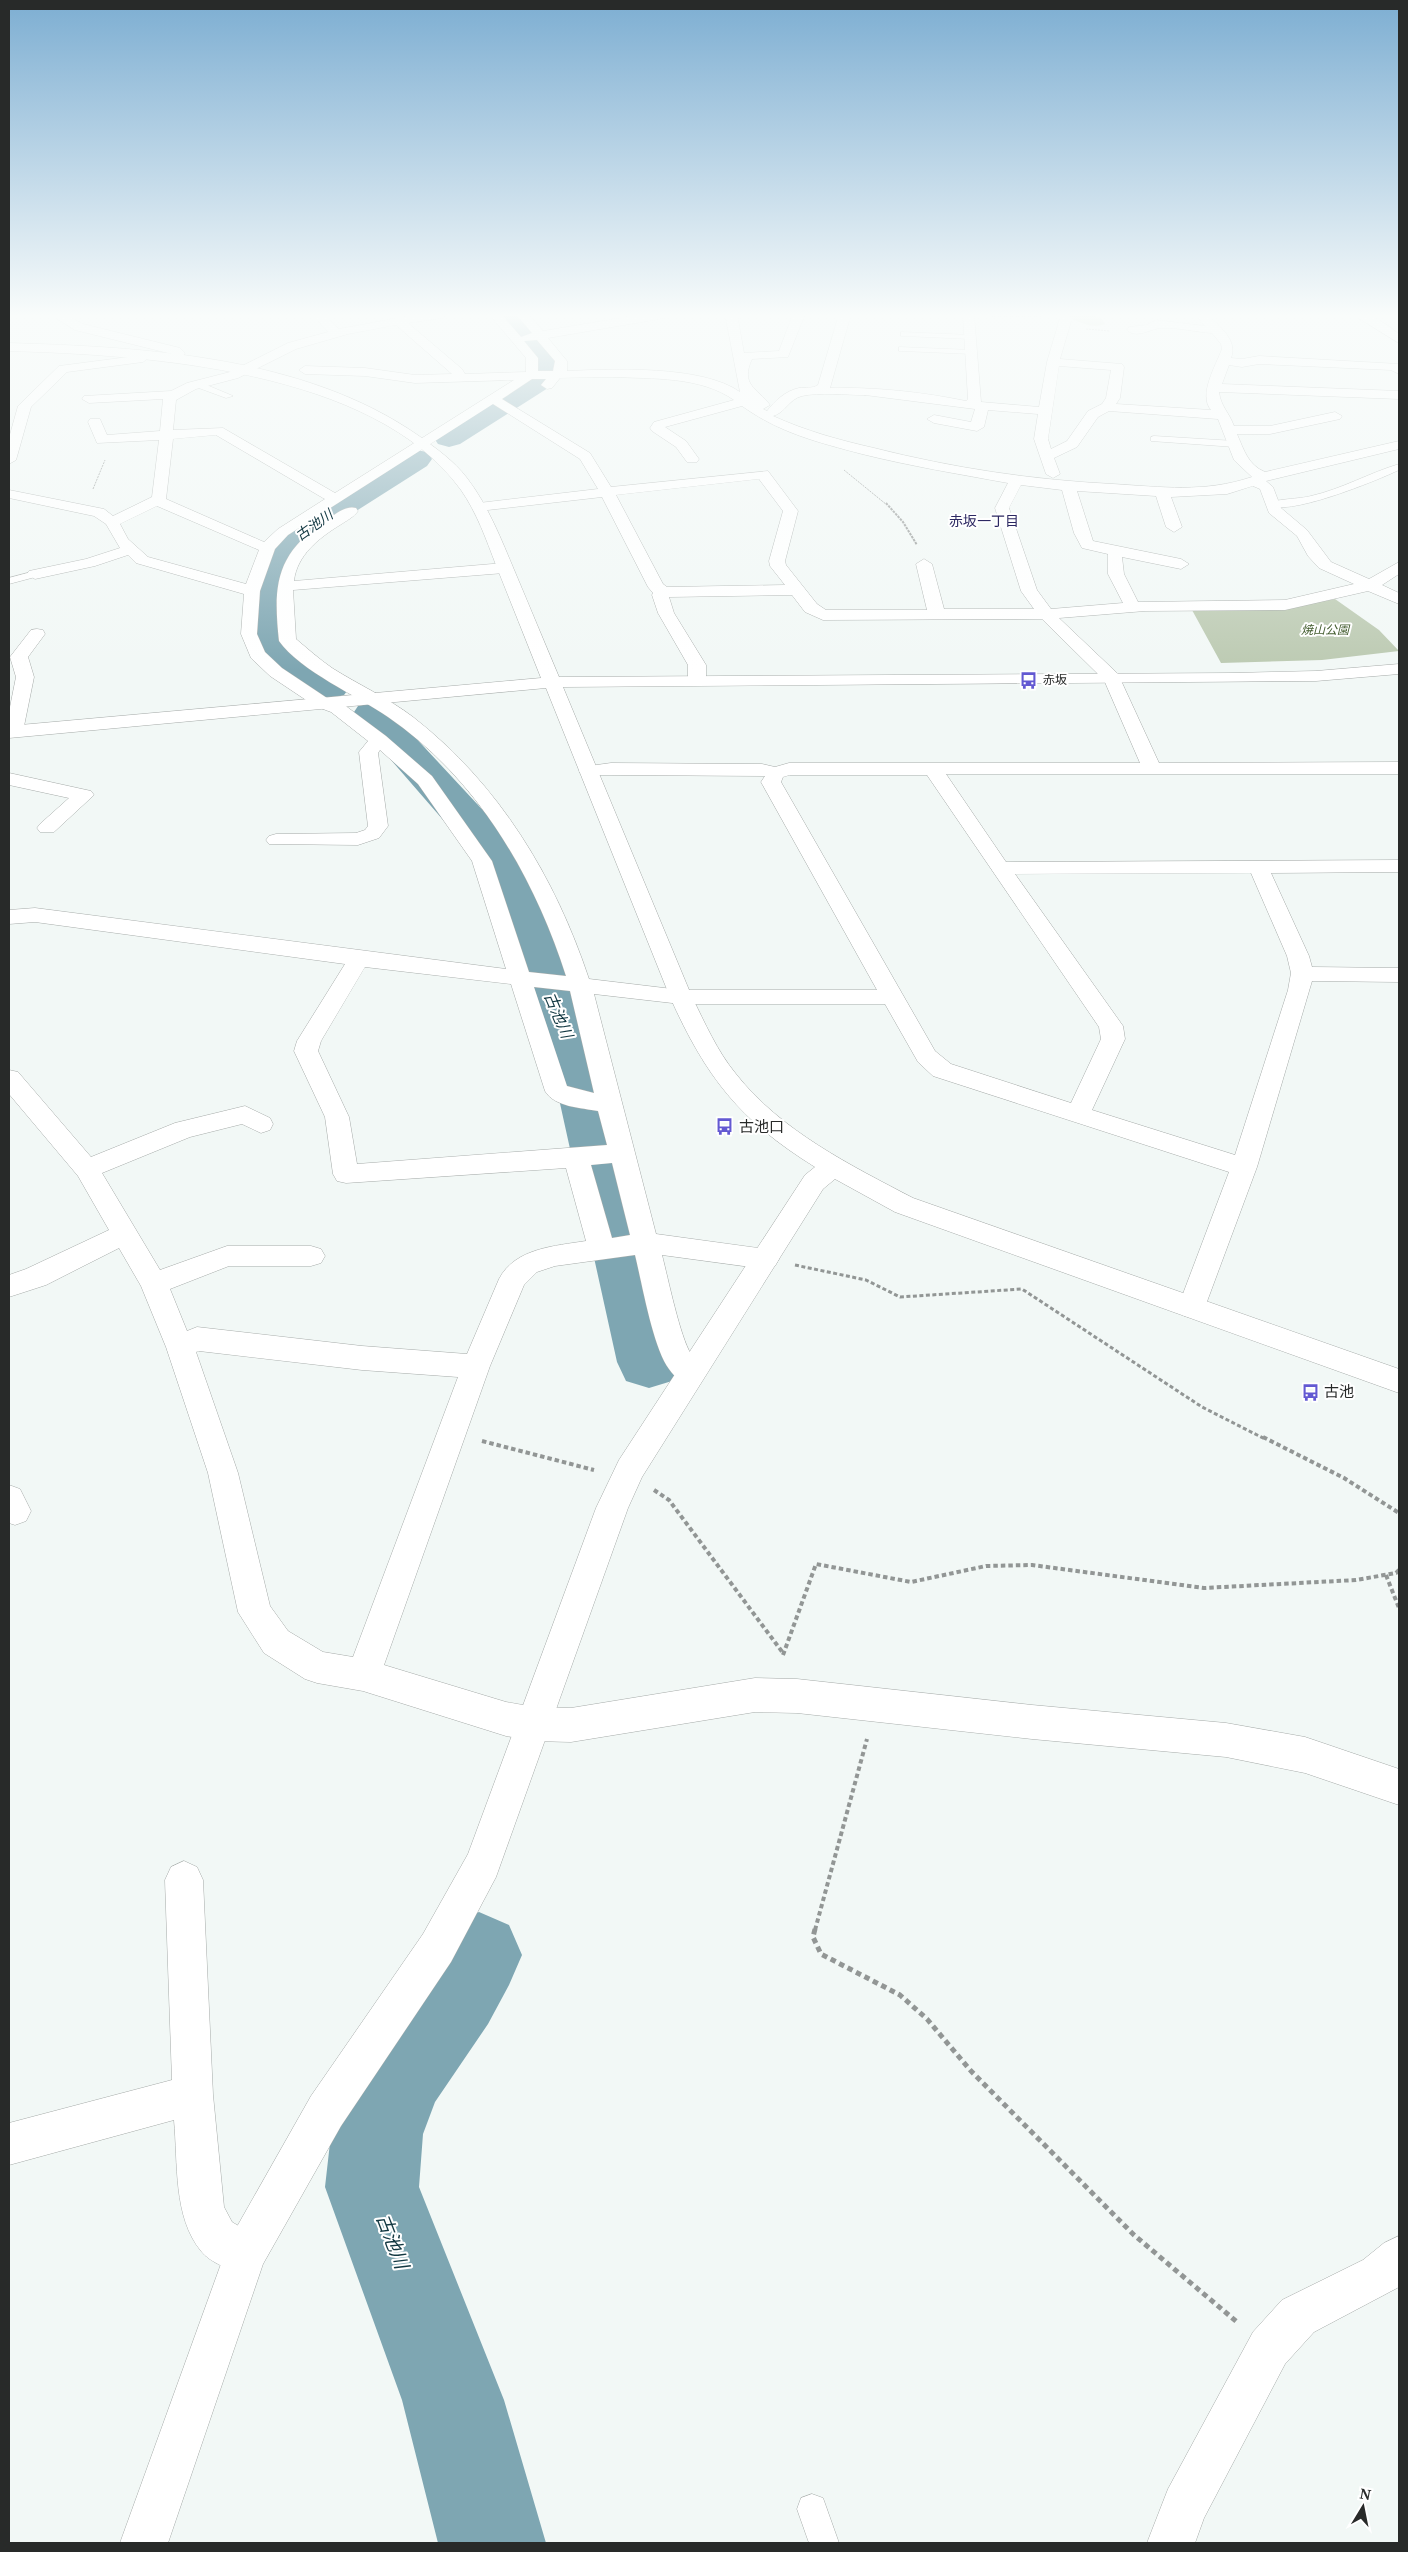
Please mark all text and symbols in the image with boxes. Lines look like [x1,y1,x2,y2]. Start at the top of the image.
water label: 古池川 [291,504,338,544]
district label: 赤坂一丁目 [949,511,1019,530]
park label: 焼山公園 [1301,621,1351,638]
bus stop icon: 赤坂 [1019,670,1039,690]
place label: 赤坂 [1043,671,1067,688]
water label: 古池川 [539,989,579,1043]
place label: 古池口 [739,1116,784,1136]
bus stop icon: 古池口 [715,1117,735,1137]
place label: 古池 [1324,1381,1354,1401]
bus stop icon: 古池 [1300,1382,1320,1402]
water label: 古池川 [371,2210,416,2274]
north arrow [1338,2482,1388,2532]
text: N [1358,2483,1372,2504]

